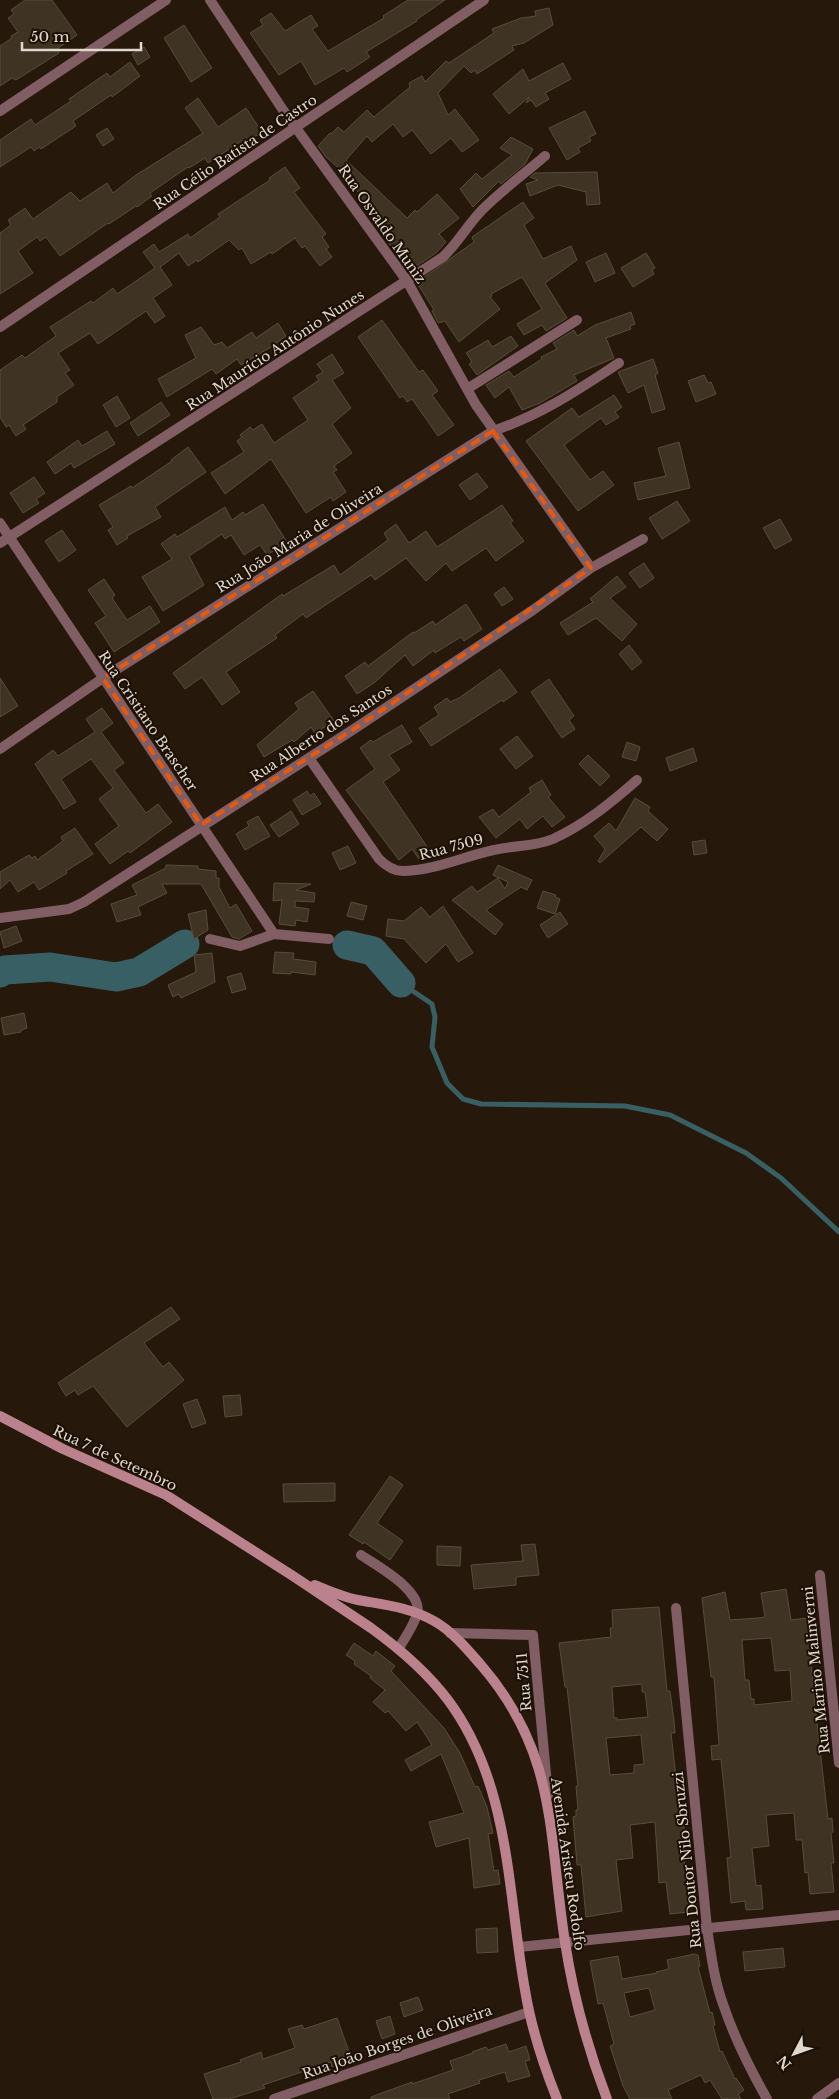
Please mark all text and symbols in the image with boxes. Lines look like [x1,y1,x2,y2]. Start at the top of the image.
scale bar [22,20,141,52]
text: 50 m [30,27,70,46]
street label: Rua Célio Batista de Castro [150,90,320,214]
street label: Rua Osvaldo Muniz [334,161,430,287]
street label: Rua Maurício Antônio Nunes [182,286,368,414]
street label: Rua João Maria de Oliveira [213,479,386,597]
street label: Rua Cristiano Brascher [94,648,202,795]
street label: Rua Alberto dos Santos [247,680,395,786]
street label: Rua 7509 [417,830,485,864]
street label: Rua 7 de Setembro [50,1421,180,1495]
street label: Rua Marino Malinverni [798,1585,834,1755]
street label: Rua 7511 [512,1652,536,1712]
street label: Rua Doutor Nilo Sbruzzi [669,1771,705,1949]
street label: Avenida Aristeu Rodolfo [547,1775,589,1952]
street label: Rua João Borges de Oliveira [300,2001,495,2083]
north arrow [769,2029,819,2079]
text: N [773,2052,795,2073]

